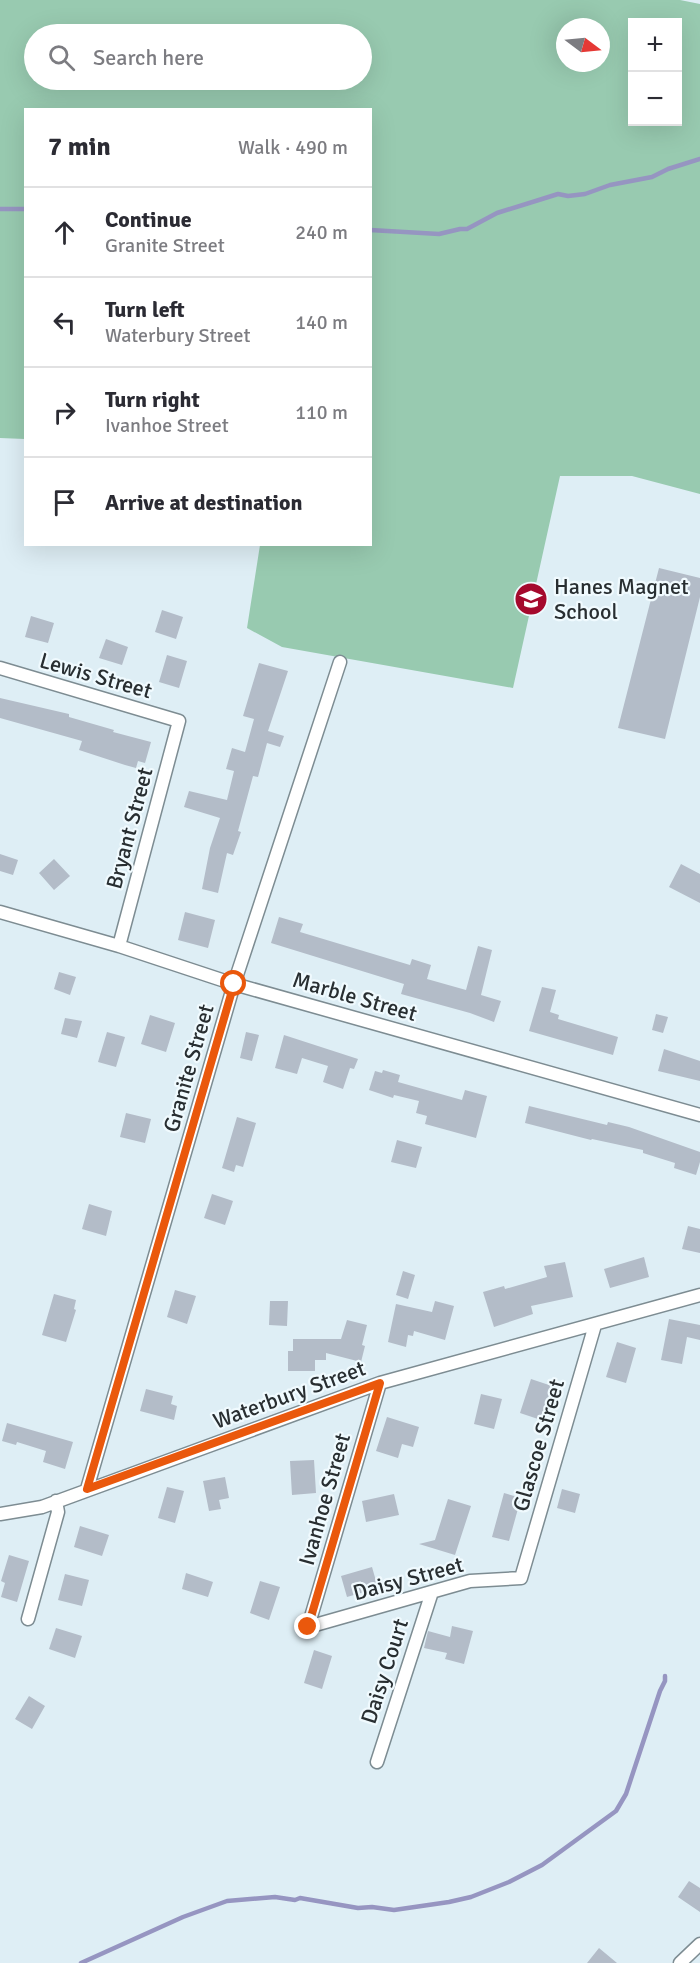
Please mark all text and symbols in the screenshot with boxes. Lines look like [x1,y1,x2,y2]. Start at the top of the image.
north arrow [556,18,610,72]
map controls [628,18,682,126]
button: + [628,18,682,72]
search box [24,24,372,90]
icon: search [45,41,78,74]
text: Search here [93,44,204,71]
button: − [628,72,682,126]
text: 7 min [48,131,111,163]
text: Walk · 490 m [238,135,348,160]
text: Continue [105,206,192,233]
icon: ahead [48,216,81,249]
text: 240 m [295,220,348,245]
text: Granite Street [105,233,225,258]
text: Turn left [105,296,185,323]
icon: left [48,306,81,339]
text: 140 m [295,310,348,335]
text: Waterbury Street [105,323,251,348]
text: Turn right [105,386,200,413]
icon: right [48,396,81,429]
text: 110 m [295,400,348,425]
text: Ivanhoe Street [105,413,229,438]
icon: arrive [48,486,81,519]
text: Arrive at destination [105,489,302,516]
place label: Hanes Magnet School [554,573,689,625]
school or university icon: Hanes Magnet School [513,581,549,617]
street label: Lewis Street [37,647,155,704]
street label: Bryant Street [100,764,159,892]
street label: Marble Street [290,966,420,1027]
route start [220,970,246,996]
street label: Granite Street [157,1001,220,1135]
street label: Waterbury Street [209,1354,369,1435]
street label: Glascoe Street [507,1376,570,1514]
street label: Ivanhoe Street [293,1430,356,1568]
street label: Daisy Street [350,1551,467,1606]
route end [294,1613,320,1639]
street label: Daisy Court [355,1615,414,1727]

